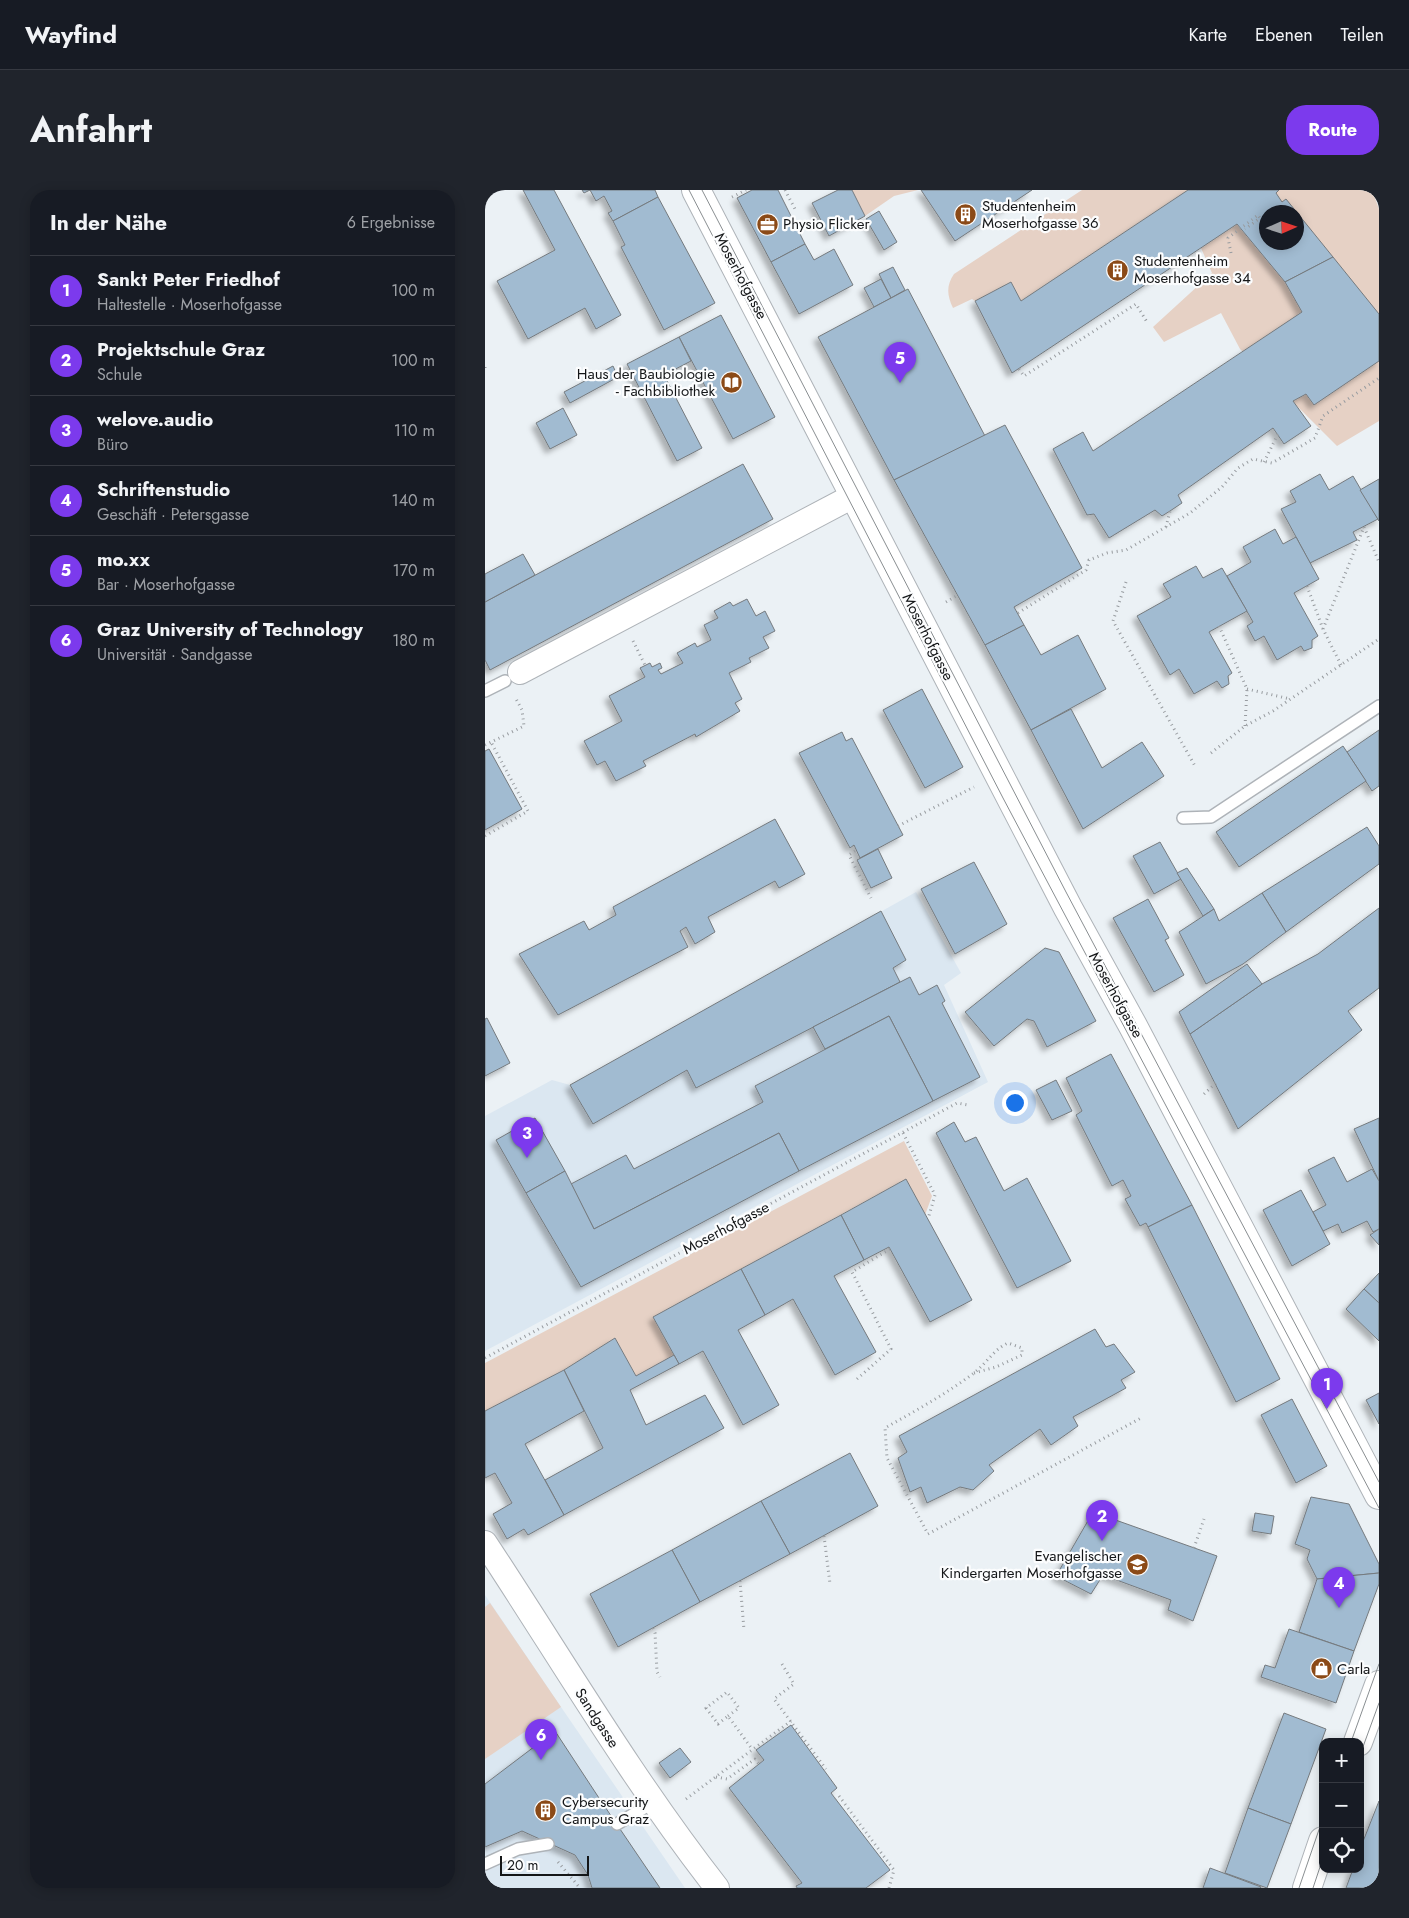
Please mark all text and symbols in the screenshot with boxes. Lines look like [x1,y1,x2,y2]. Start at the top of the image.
text: Wayfind [25,17,117,52]
text: Karte [1188,22,1227,48]
text: Ebenen [1255,22,1313,48]
text: Teilen [1341,22,1384,48]
text: Anfahrt [30,105,152,155]
button: Route [1286,105,1379,155]
place label: Studentenheim Moserhofgasse 36 [982,195,1099,234]
building icon: Studentenheim Moserhofgasse 36 [954,203,978,227]
north arrow [1259,205,1304,250]
text: In der Nähe [50,208,167,238]
text: 6 Ergebnisse [347,211,435,234]
office icon: Physio Flicker [755,212,779,236]
place label: Physio Flicker [783,213,870,235]
street label: Moserhofgasse [709,229,773,323]
place label: Studentenheim Moserhofgasse 34 [1134,250,1251,289]
building icon: Studentenheim Moserhofgasse 34 [1106,258,1130,282]
text: Sankt Peter Friedhof [97,266,280,293]
text: 1 [62,279,70,302]
text: 100 m [391,279,435,302]
text: Haltestelle · Moserhofgasse [97,293,282,316]
text: Projektschule Graz [97,336,265,363]
pin: 5 [884,342,916,383]
text: 2 [61,349,71,372]
text: 100 m [391,349,435,372]
text: Schule [97,363,142,386]
place label: Haus der Baubiologie - Fachbibliothek [577,363,715,402]
library icon: Haus der Baubiologie - Fachbibliothek [719,371,743,395]
text: welove.audio [97,406,213,433]
text: 3 [61,419,71,442]
text: 110 m [394,419,435,442]
text: Büro [97,433,128,456]
text: Schriftenstudio [97,476,230,503]
text: 4 [60,489,72,512]
text: 140 m [392,489,435,512]
text: Geschäft · Petersgasse [97,503,249,526]
text: mo.xx [97,546,150,573]
text: 5 [61,559,71,582]
text: 170 m [393,559,435,582]
text: Bar · Moserhofgasse [97,573,235,596]
street label: Moserhofgasse [897,590,960,685]
text: Graz University of Technology [97,616,363,643]
text: 6 [61,629,71,652]
text: 180 m [392,629,435,652]
text: Universität · Sandgasse [97,643,253,666]
street label: Moserhofgasse [1083,948,1149,1042]
your location [1002,1090,1028,1116]
pin: 3 [511,1117,543,1158]
street label: Moserhofgasse [679,1196,773,1260]
pin: 1 [1311,1368,1343,1409]
pin: 2 [1086,1500,1118,1541]
place label: Evangelischer Kindergarten Moserhofgasse [941,1545,1123,1584]
school or university icon: Evangelischer Kindergarten Moserhofgasse [1126,1553,1150,1577]
pin: 4 [1323,1567,1355,1608]
shop icon: Carla [1309,1657,1333,1681]
place label: Carla [1337,1658,1370,1680]
street label: Sandgasse [569,1684,625,1752]
pin: 6 [525,1719,557,1760]
map controls [1319,1738,1364,1873]
button: + [1319,1738,1364,1783]
button: − [1319,1783,1364,1828]
place label: Cybersecurity Campus Graz [562,1791,649,1830]
building icon: Cybersecurity Campus Graz [534,1799,558,1823]
button: locate [1319,1828,1364,1873]
scale bar [500,1853,589,1876]
text: 20 m [507,1855,539,1875]

